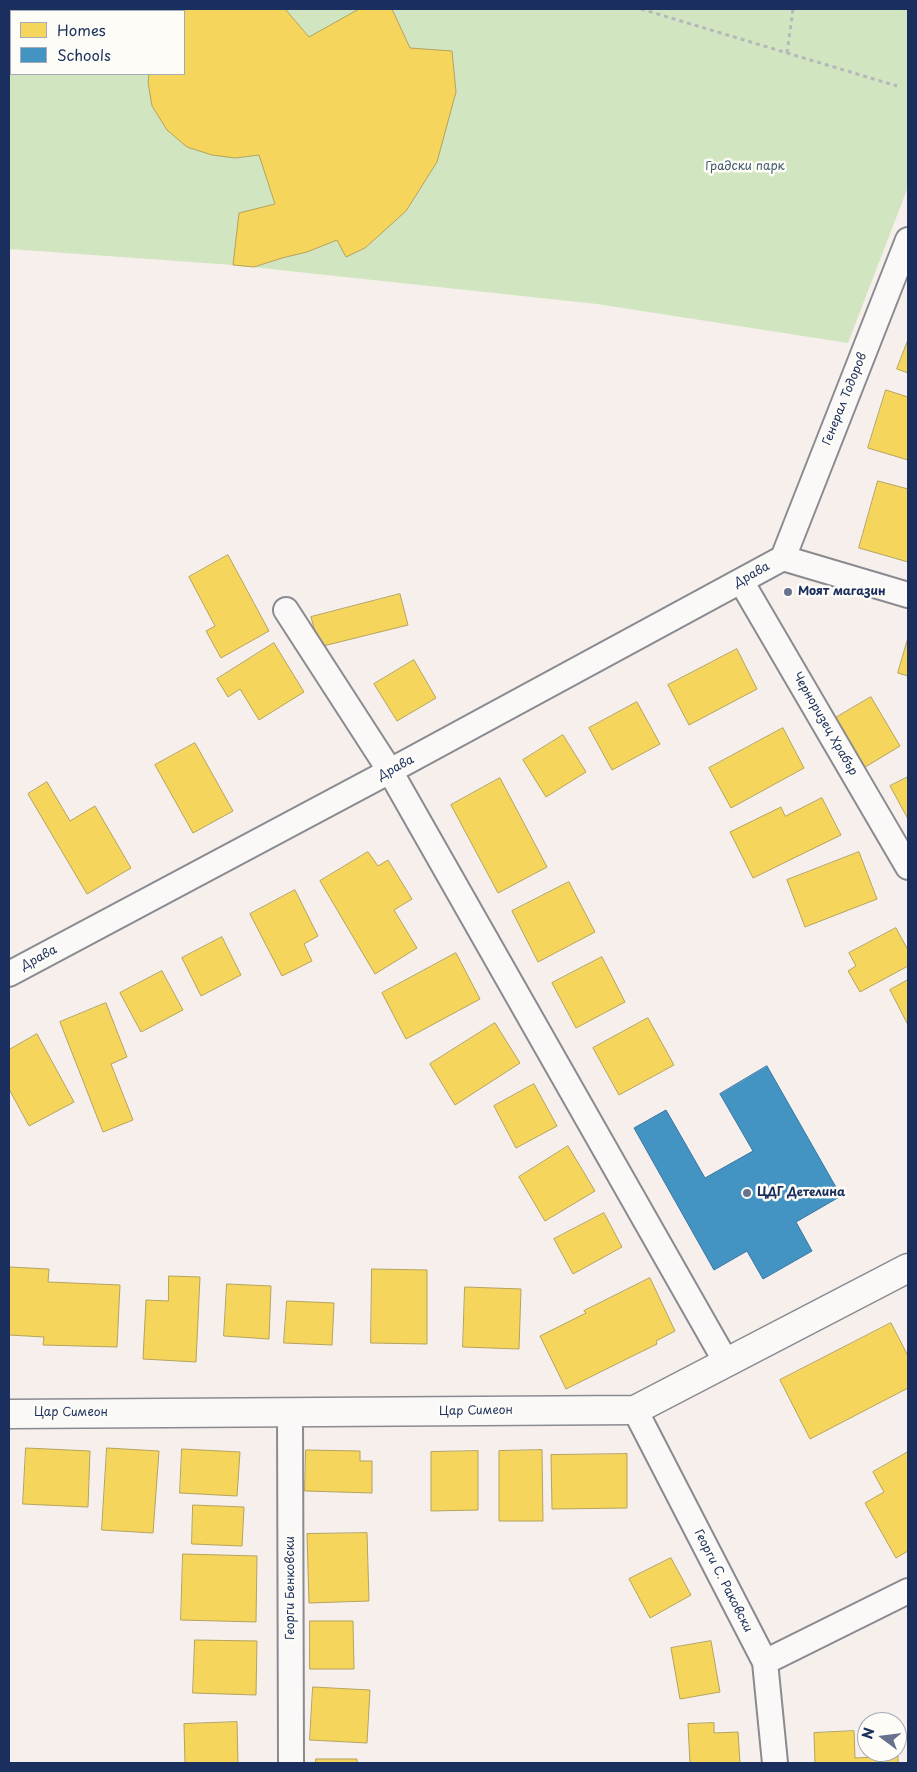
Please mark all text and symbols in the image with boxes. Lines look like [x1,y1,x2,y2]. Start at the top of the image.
legend [10,10,185,75]
text: Homes [57,18,106,41]
text: Schools [57,43,111,66]
park label: Градски парк [705,160,785,174]
street label: Генерал Тодоров [820,351,870,447]
street label: Драва [732,559,772,591]
place label: Моят магазин [798,585,886,599]
marker: Моят магазин [782,586,794,598]
street label: Черноризец Храбър [790,670,860,778]
street label: Драва [376,753,416,783]
street label: Драва [19,943,59,973]
place label: ЦДГ Детелина [757,1186,845,1200]
marker: ЦДГ Детелина [741,1187,753,1199]
street label: Цар Симеон [439,1403,513,1419]
street label: Цар Симеон [34,1406,108,1420]
street label: Георги С. Раковски [691,1527,755,1635]
street label: Георги Бенковски [284,1536,298,1640]
north arrow [857,1712,907,1762]
text: N [856,1725,880,1741]

